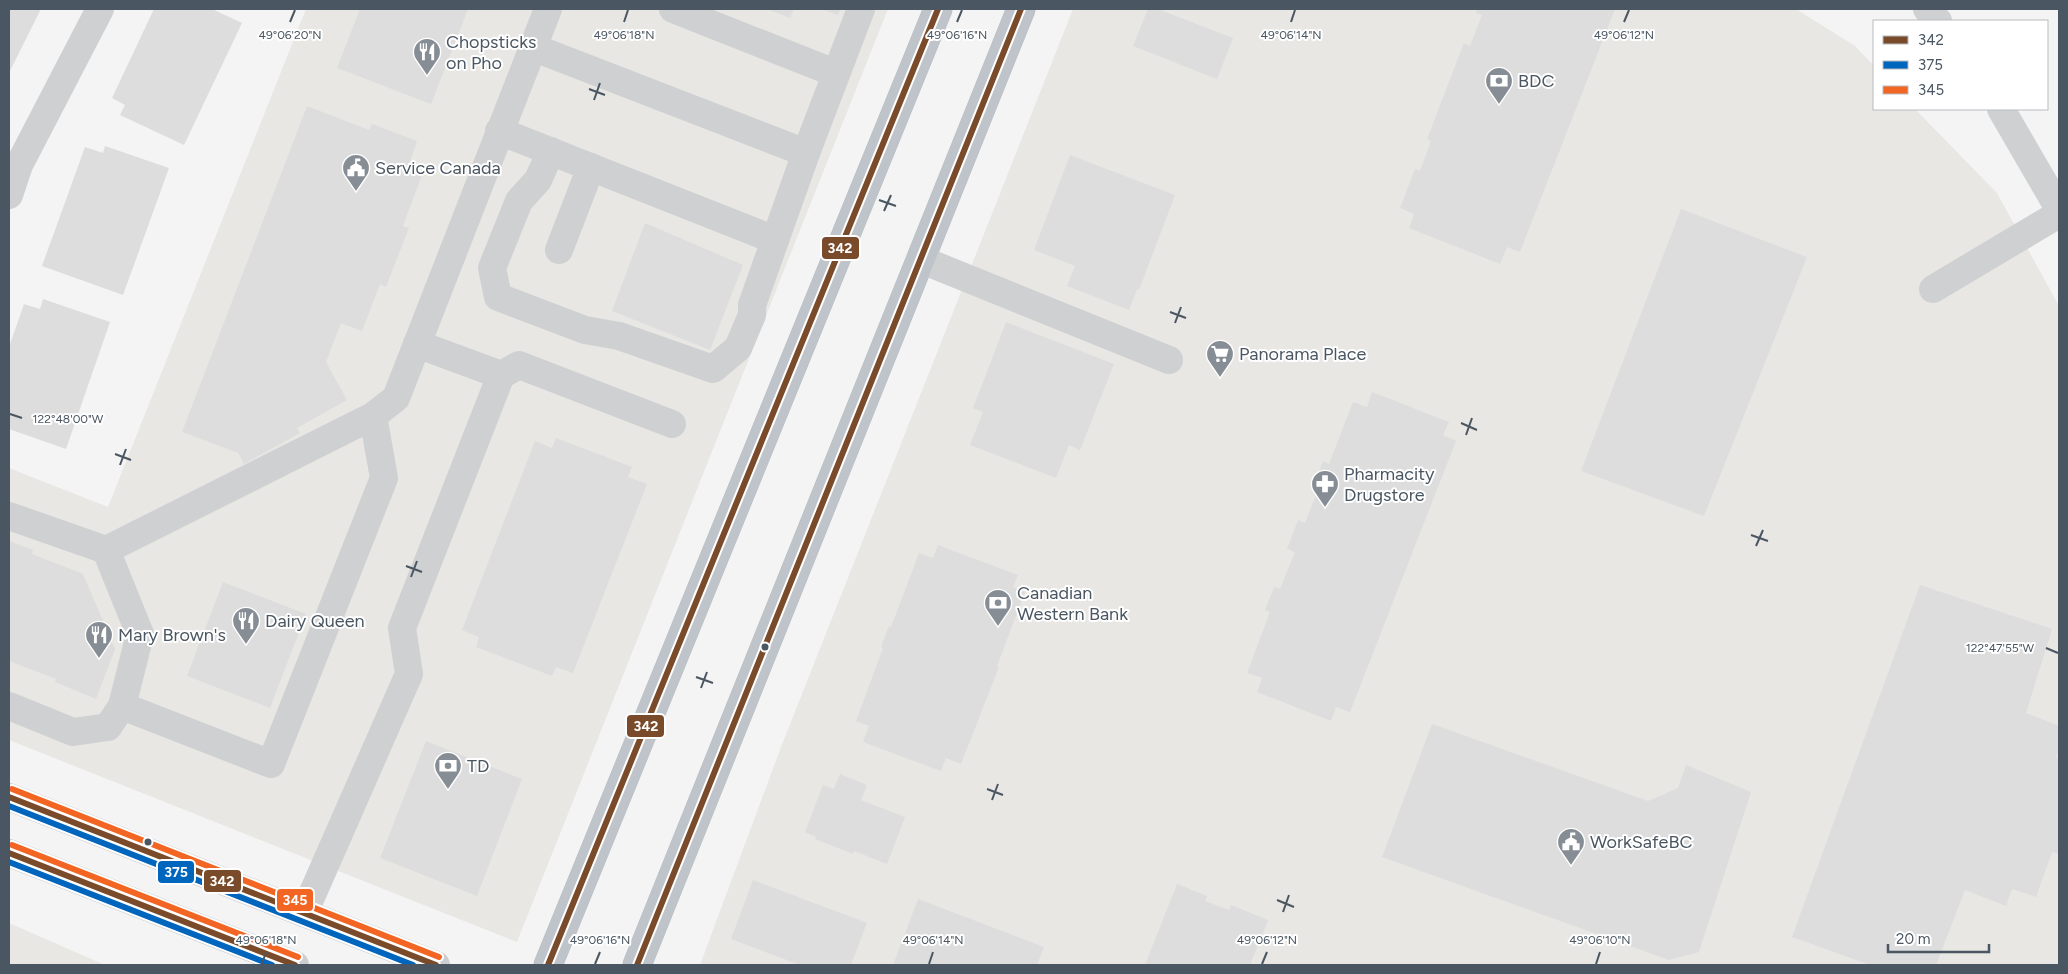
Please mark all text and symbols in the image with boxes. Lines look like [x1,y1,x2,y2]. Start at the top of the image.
legend [1873,20,2048,110]
text: 49°06'20"N [258,28,322,42]
text: 49°06'18"N [593,28,655,42]
text: 49°06'16"N [927,28,987,42]
text: 49°06'14"N [1260,28,1322,42]
text: 49°06'12"N [1594,28,1654,42]
place label: Chopsticks on Pho [446,31,536,74]
text: 342 [1918,31,1944,49]
restaurant icon: Chopsticks on Pho [412,37,442,76]
text: 375 [1918,56,1943,74]
bank icon: BDC [1484,66,1514,105]
place label: BDC [1518,70,1554,92]
text: 345 [1918,81,1944,99]
public building icon: Service Canada [341,153,371,192]
place label: Service Canada [375,157,501,179]
line badge: 342 [821,236,860,260]
text: 342 [828,240,852,257]
supermarket icon: Panorama Place [1205,339,1235,378]
place label: Panorama Place [1239,343,1366,365]
text: 122°48'00"W [33,412,104,426]
place label: Pharmacity Drugstore [1344,463,1435,506]
pharmacy icon: Pharmacity Drugstore [1310,469,1340,508]
place label: Canadian Western Bank [1017,582,1128,625]
bank icon: Canadian Western Bank [983,588,1013,627]
restaurant icon: Dairy Queen [231,606,261,645]
place label: Dairy Queen [265,610,365,632]
restaurant icon: Mary Brown's [84,620,114,659]
place label: Mary Brown's [118,624,226,646]
text: 122°47'55"W [1966,641,2035,655]
unlabelled marker [760,642,770,652]
line badge: 342 [626,714,665,738]
text: 342 [634,718,658,735]
bank icon: TD [433,751,463,790]
place label: TD [467,755,489,777]
public building icon: WorkSafeBC [1556,827,1586,866]
place label: WorkSafeBC [1590,831,1692,853]
unlabelled marker [143,837,153,847]
line badge: 375 [157,860,195,884]
text: 375 [164,864,188,881]
line badge: 342 [203,869,242,893]
text: 342 [210,873,234,890]
line badge: 345 [276,888,314,912]
text: 345 [283,892,307,909]
scale bar [1888,922,1989,954]
text: 20 m [1896,930,1930,948]
text: 49°06'18"N [235,933,297,947]
text: 49°06'16"N [570,933,630,947]
text: 49°06'14"N [902,933,964,947]
text: 49°06'12"N [1237,933,1297,947]
text: 49°06'10"N [1569,933,1631,947]

